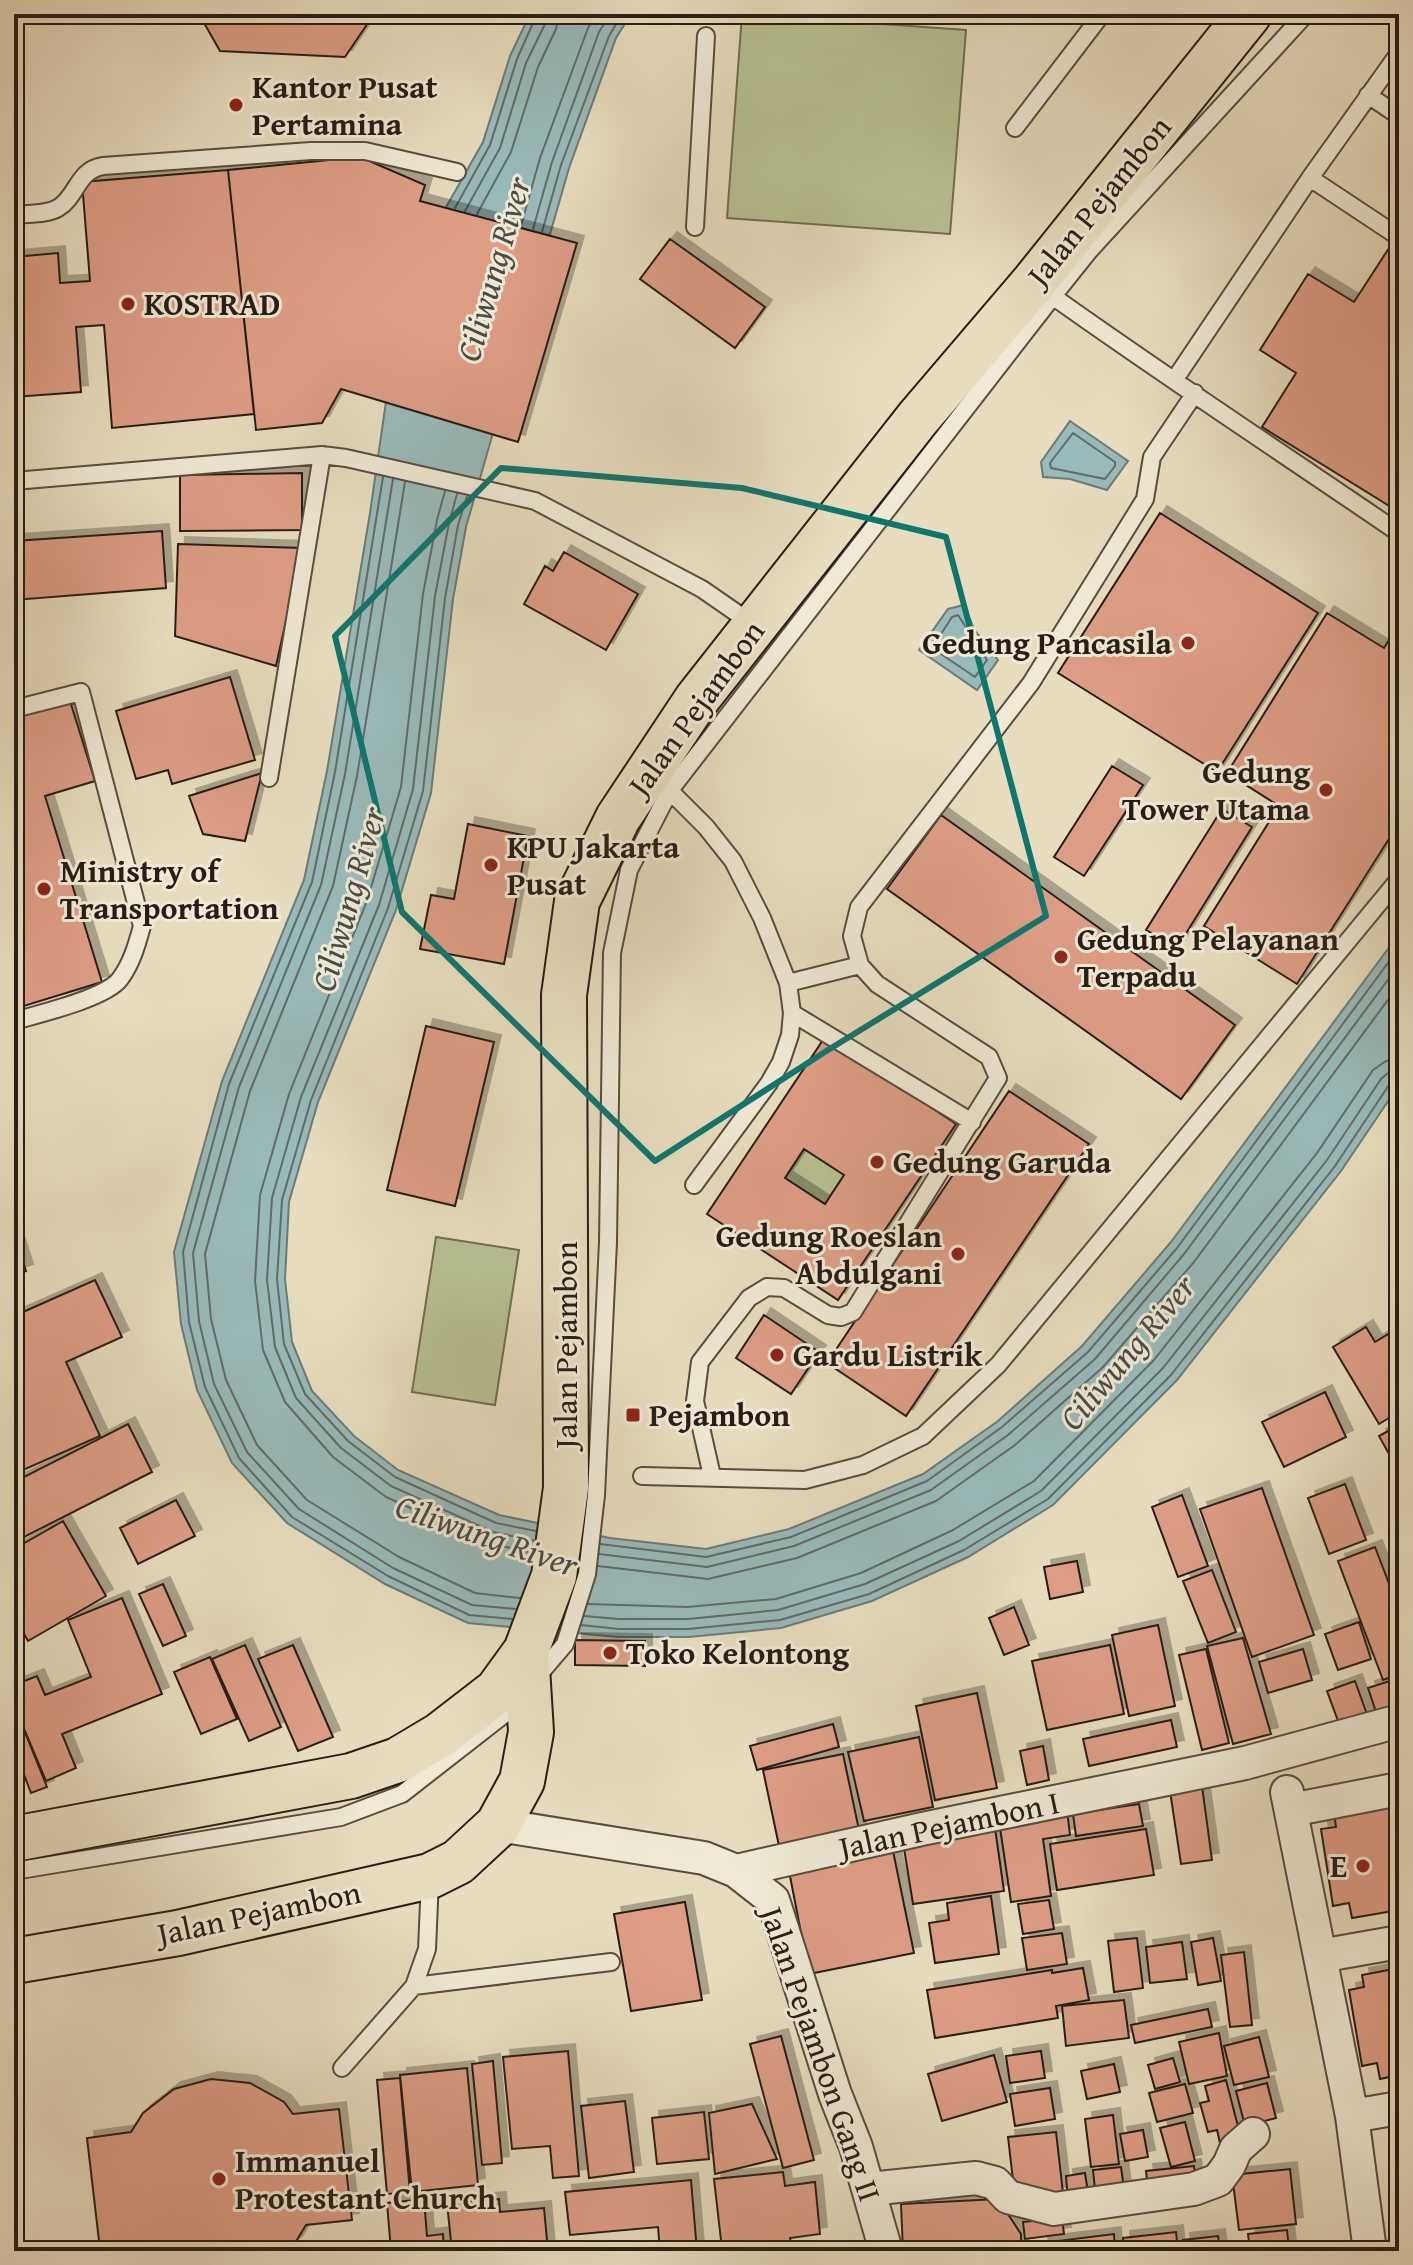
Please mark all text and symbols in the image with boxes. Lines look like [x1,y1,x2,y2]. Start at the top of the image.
place label: Kantor Pusat Pertamina [252,63,438,147]
marker: Kantor Pusat Pertamina [227,96,245,114]
street label: Jalan Pejambon [1013,105,1182,299]
water label: Ciliwung River [443,170,543,367]
place label: KOSTRAD [144,280,280,327]
marker: KOSTRAD [119,295,137,313]
street label: Jalan Pejambon [613,610,776,809]
place label: Gedung Pancasila [922,619,1173,666]
marker: Gedung Pancasila [1179,634,1197,652]
place label: Gedung Tower Utama [1122,748,1311,832]
marker: Gedung Tower Utama [1317,781,1335,799]
water label: Ciliwung River [298,800,398,997]
place label: KPU Jakarta Pusat [507,823,680,907]
place label: Ministry of Transportation [60,847,279,931]
marker: KPU Jakarta Pusat [482,856,500,874]
marker: Ministry of Transportation [35,880,53,898]
place label: Gedung Pelayanan Terpadu [1077,915,1339,999]
marker: Gedung Pelayanan Terpadu [1052,948,1070,966]
place label: Gedung Garuda [893,1138,1112,1185]
marker: Gedung Garuda [868,1153,886,1171]
place label: Gedung Roeslan Abdulgani [716,1212,942,1296]
street label: Jalan Pejambon [542,1241,589,1453]
marker: Gedung Roeslan Abdulgani [949,1245,967,1263]
water label: Ciliwung River [1047,1262,1207,1440]
place label: Gardu Listrik [793,1331,983,1378]
marker: Gardu Listrik [768,1346,786,1364]
place label: Pejambon [649,1391,790,1438]
marker: Pejambon [624,1406,642,1424]
water label: Ciliwung River [389,1480,586,1589]
place label: Toko Kelontong [626,1629,849,1676]
marker: Toko Kelontong [601,1644,619,1662]
street label: Jalan Pejambon I [830,1778,1063,1872]
place label: E [1330,1842,1347,1889]
marker: E [1354,1857,1372,1875]
street label: Jalan Pejambon [149,1868,365,1958]
street label: Jalan Pejambon Gang II [748,1896,894,2208]
place label: Immanuel Protestant Church [235,2137,496,2221]
marker: Immanuel Protestant Church [210,2170,228,2188]

